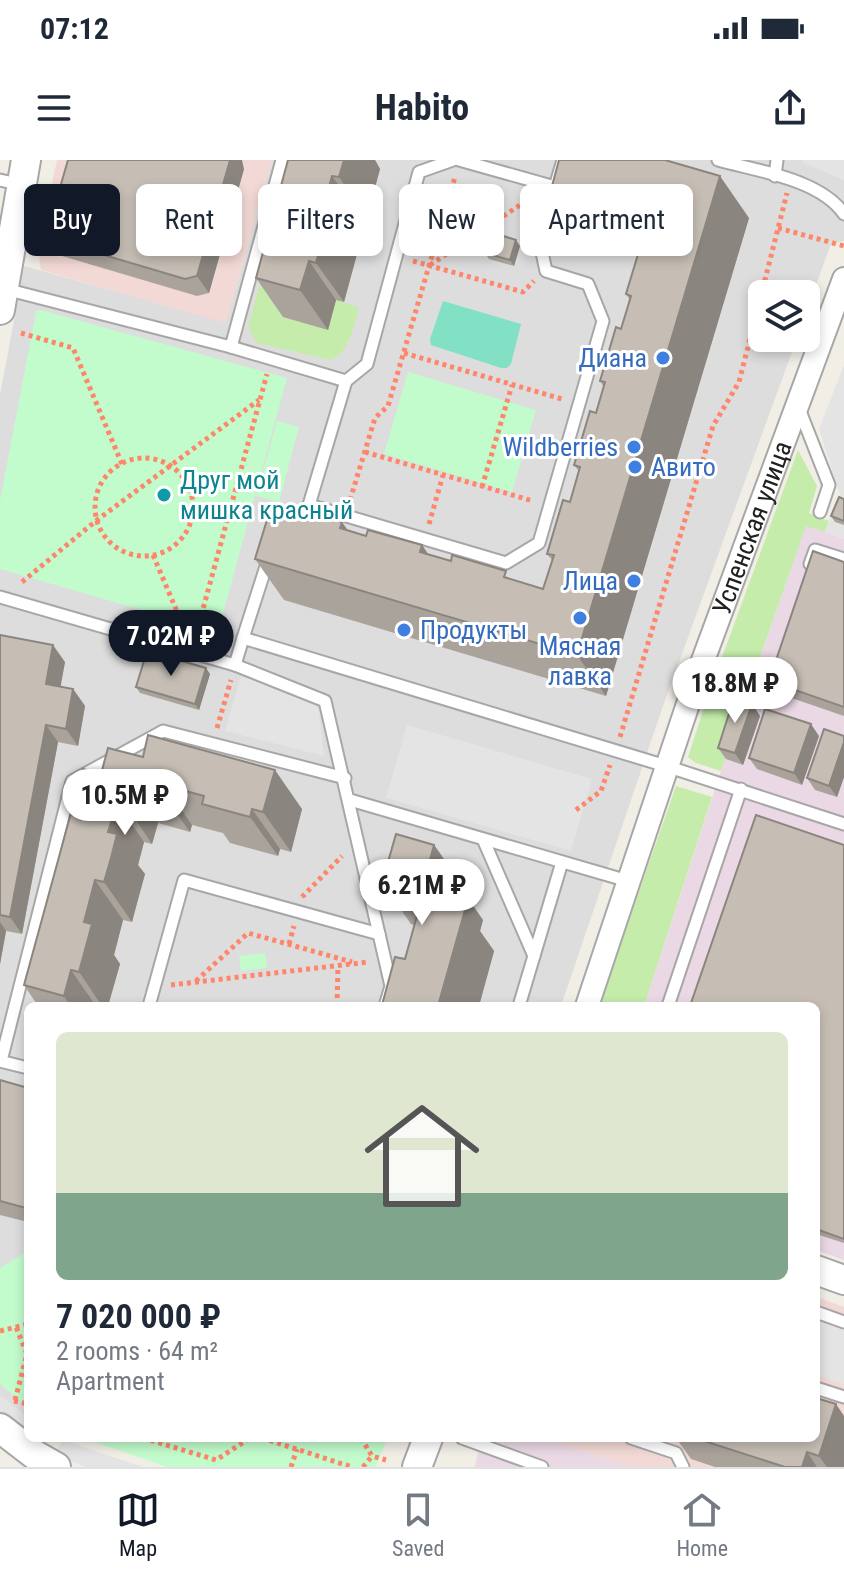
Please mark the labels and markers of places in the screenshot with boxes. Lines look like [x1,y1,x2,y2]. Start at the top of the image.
place label: Диана [578,343,647,373]
marker: Диана [654,349,672,367]
place label: Wildberries [502,432,618,462]
marker: Wildberries [625,438,643,456]
place label: Авито [651,452,716,482]
marker: Авито [626,458,644,476]
place label: Друг мой мишка красный [180,465,353,525]
marker: Друг мой мишка красный [155,486,173,504]
place label: Лица [563,566,618,596]
marker: Лица [625,572,643,590]
marker: Мясная лавка [571,609,589,627]
pin: 7.02M ₽ [97,610,245,678]
place label: Продукты [420,615,527,645]
marker: Продукты [395,621,413,639]
place label: Мясная лавка [539,631,621,691]
pin: 18.8M ₽ [661,657,809,725]
pin: 10.5M ₽ [51,769,199,837]
pin: 6.21M ₽ [348,859,496,927]

